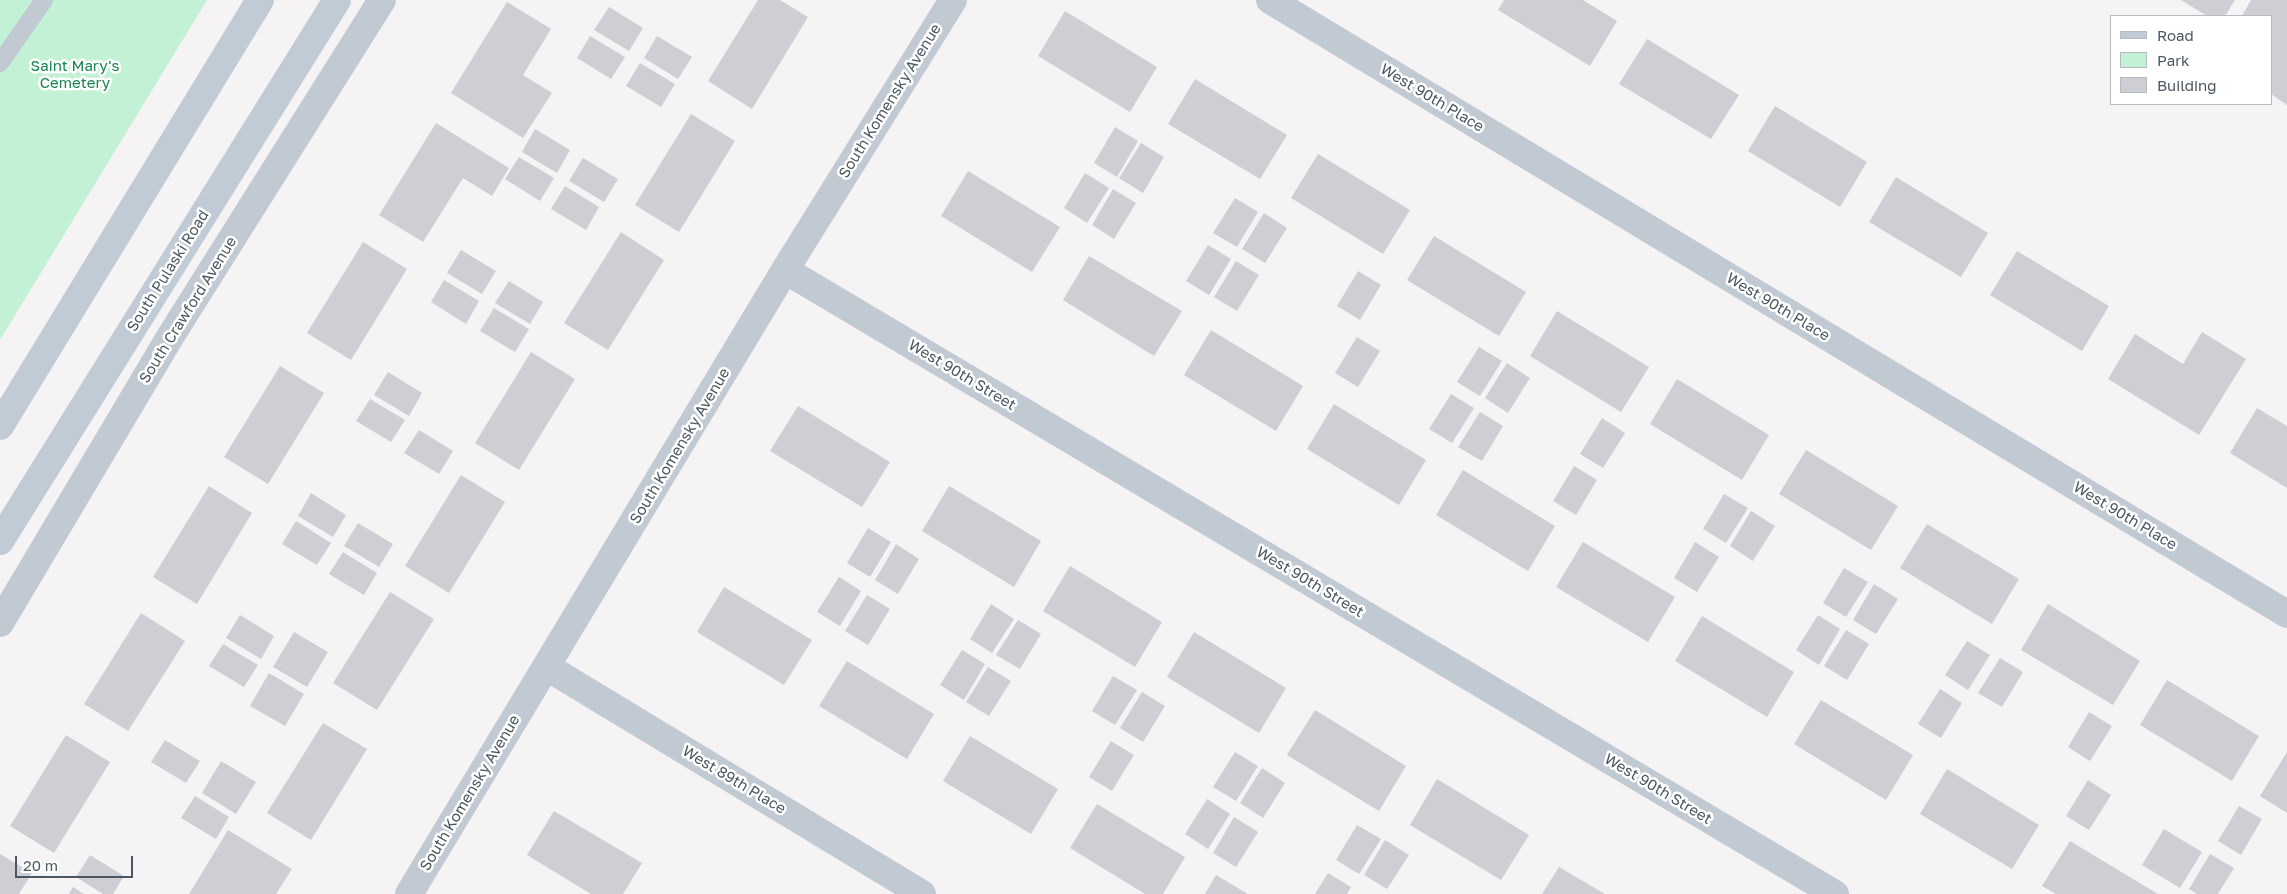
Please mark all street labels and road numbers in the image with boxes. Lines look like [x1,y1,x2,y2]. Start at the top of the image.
street label: South Komensky Avenue [835,21,945,181]
street label: West 90th Place [1377,60,1487,136]
street label: South Pulaski Road [123,207,213,335]
street label: South Crawford Avenue [136,233,240,387]
street label: West 90th Place [1723,269,1833,345]
street label: West 90th Street [905,336,1019,414]
street label: South Komensky Avenue [626,365,734,527]
street label: West 90th Place [2070,478,2180,554]
street label: West 90th Street [1253,543,1367,621]
street label: South Komensky Avenue [416,712,524,874]
street label: West 89th Place [679,742,789,818]
street label: West 90th Street [1601,750,1715,828]

